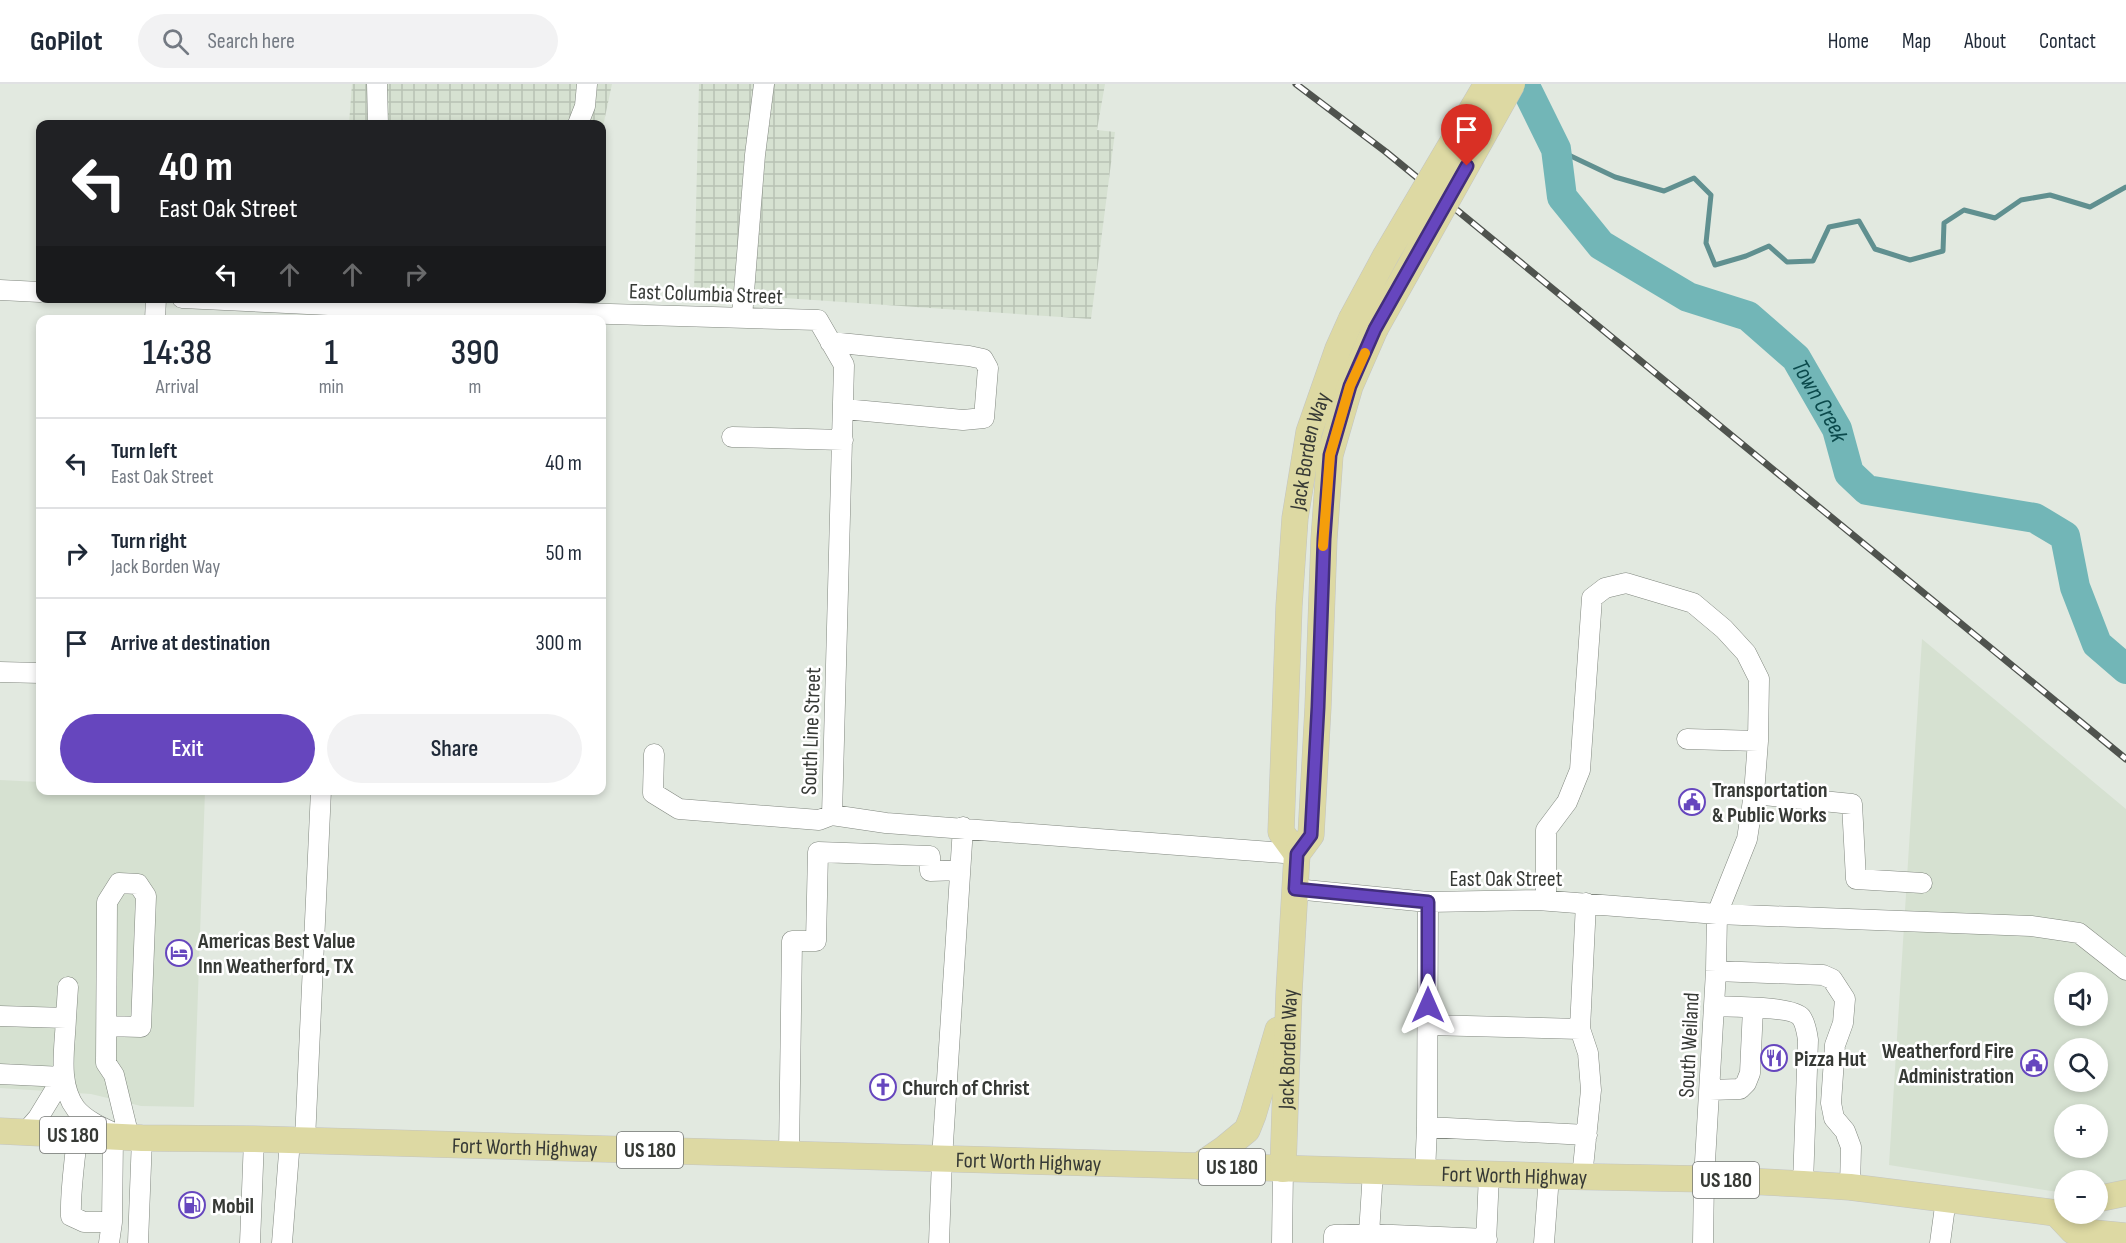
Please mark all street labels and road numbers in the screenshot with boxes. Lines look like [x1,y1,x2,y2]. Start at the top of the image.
street label: East Columbia Street [629,278,784,311]
street label: Jack Borden Way [1284,388,1337,513]
street label: South Line Street [796,666,827,795]
street label: East Oak Street [1450,866,1563,893]
street label: Jack Borden Way [1273,988,1304,1111]
street label: South Weiland [1673,992,1706,1098]
road number: US 180 [40,1117,106,1153]
road number: US 180 [617,1132,683,1168]
street label: Fort Worth Highway [451,1133,598,1164]
street label: Fort Worth Highway [955,1147,1102,1178]
road number: US 180 [1199,1149,1265,1185]
street label: Fort Worth Highway [1441,1161,1588,1192]
road number: US 180 [1693,1162,1759,1198]

